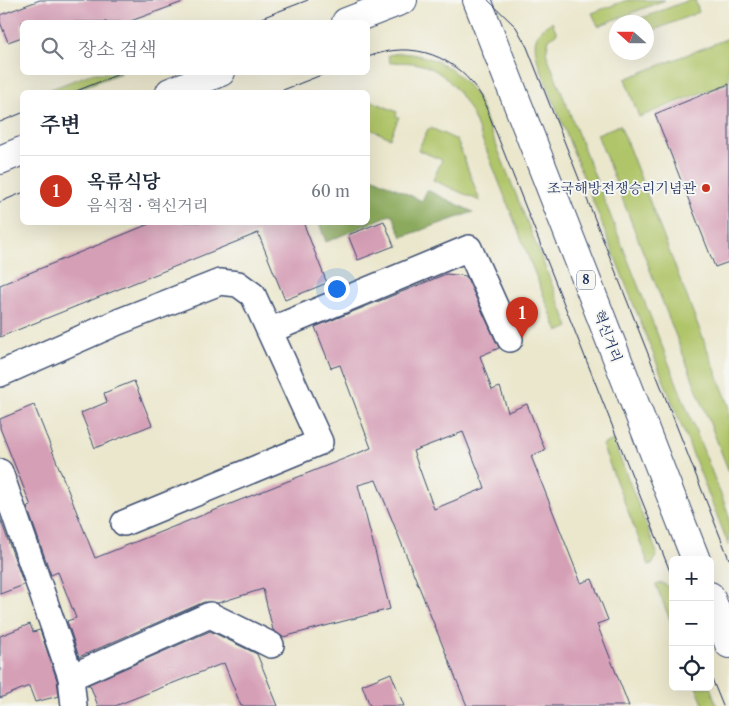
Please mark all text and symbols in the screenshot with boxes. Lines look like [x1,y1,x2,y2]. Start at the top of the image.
north arrow [609,15,654,60]
search box [20,20,370,75]
icon: search [38,34,66,62]
text: 장소 검색 [78,38,156,61]
text: 주변 [40,112,81,137]
text: 옥류식당 [87,170,160,193]
place label: 조국해방전쟁승리기념관 [547,179,696,197]
text: 1 [52,181,60,201]
text: 60 m [311,181,350,201]
marker: 조국해방전쟁승리기념관 [700,182,712,194]
text: 음식점 · 혁신거리 [87,195,208,215]
road number: 8 [577,270,595,290]
your location [324,276,350,302]
pin: 1 [506,297,538,338]
street label: 혁신거리 [590,308,626,364]
map controls [669,556,714,691]
button: + [669,556,714,601]
button: − [669,601,714,646]
button: locate [669,646,714,691]

